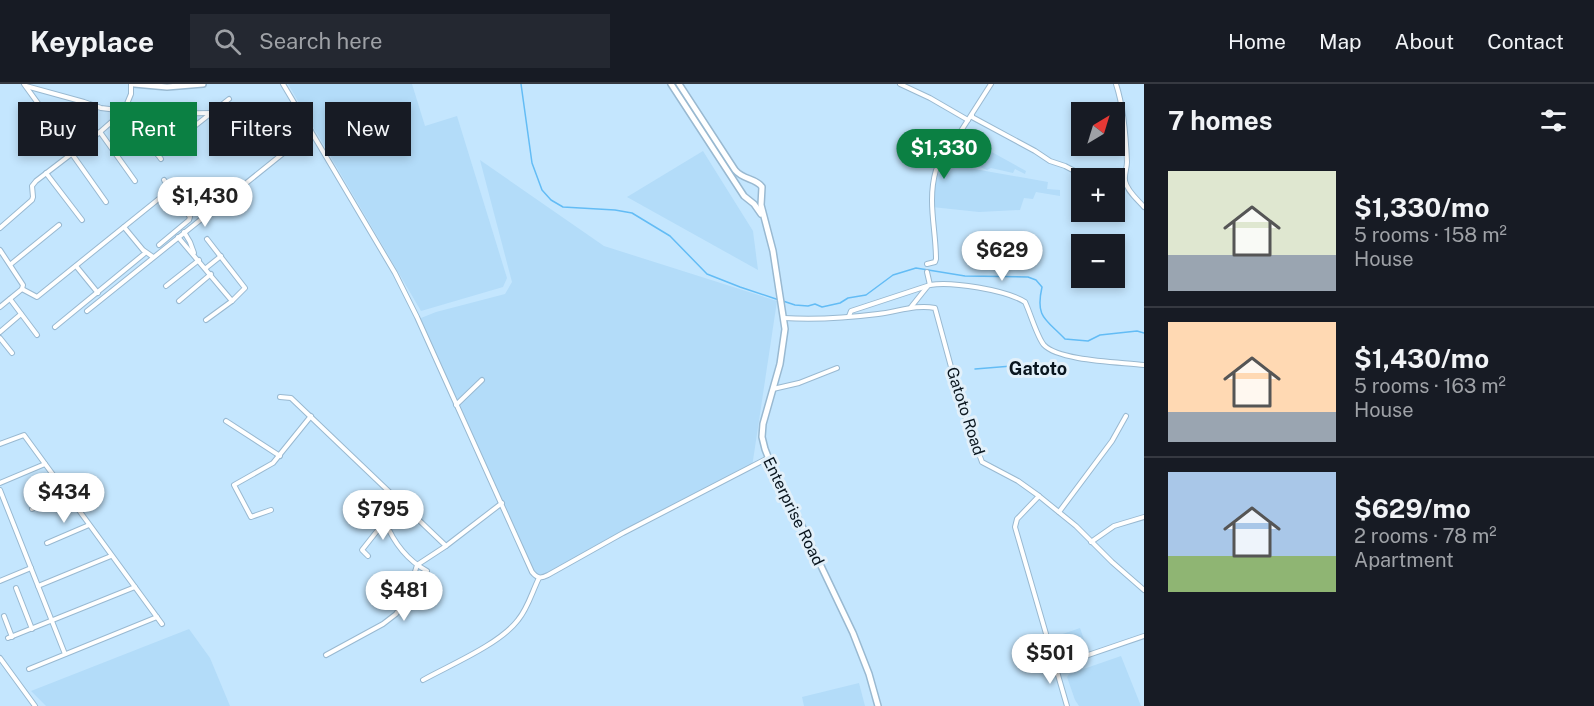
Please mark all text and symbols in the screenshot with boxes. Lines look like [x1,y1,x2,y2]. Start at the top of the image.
search box [190,14,610,68]
text: Keyplace [30,25,154,58]
icon: search [211,25,244,58]
text: Search here [259,28,383,54]
text: Home [1228,29,1286,54]
text: Map [1319,29,1362,54]
text: About [1395,29,1454,54]
text: Contact [1487,29,1564,54]
chip: Buy [18,102,98,156]
chip: Rent [110,102,197,156]
chip: Filters [209,102,313,156]
chip: New [325,102,411,156]
north arrow [1071,102,1125,156]
map controls [1071,102,1125,288]
icon: filters [1537,104,1570,137]
text: 7 homes [1168,105,1272,136]
pin: $1,330 [895,129,993,180]
text: $1,330 [910,136,978,160]
button: + [1071,168,1125,222]
pin: $1,430 [156,177,254,228]
text: $1,430 [172,184,238,208]
text: $1,330/mo [1354,192,1489,223]
icon: home [1216,195,1288,267]
text: 5 rooms · 158 m² [1354,223,1507,247]
pin: $629 [966,231,1038,282]
button: − [1071,234,1125,288]
text: $629 [976,238,1028,262]
text: House [1354,247,1414,271]
text: $1,430/mo [1354,343,1489,374]
icon: home [1216,346,1288,418]
district label: Gatoto [1009,358,1067,379]
street label: Gatoto Road [942,365,989,458]
text: 5 rooms · 163 m² [1354,374,1506,398]
text: House [1354,398,1414,422]
street label: Enterprise Road [759,454,828,569]
pin: $434 [28,473,100,524]
text: $434 [37,480,91,504]
pin: $795 [347,490,419,541]
text: $629/mo [1354,493,1471,524]
icon: home [1216,496,1288,568]
text: $795 [357,497,409,521]
text: 2 rooms · 78 m² [1354,524,1497,548]
text: Apartment [1354,548,1454,572]
pin: $481 [368,571,440,622]
text: $481 [380,578,428,602]
pin: $501 [1014,634,1086,685]
text: $501 [1026,641,1074,665]

